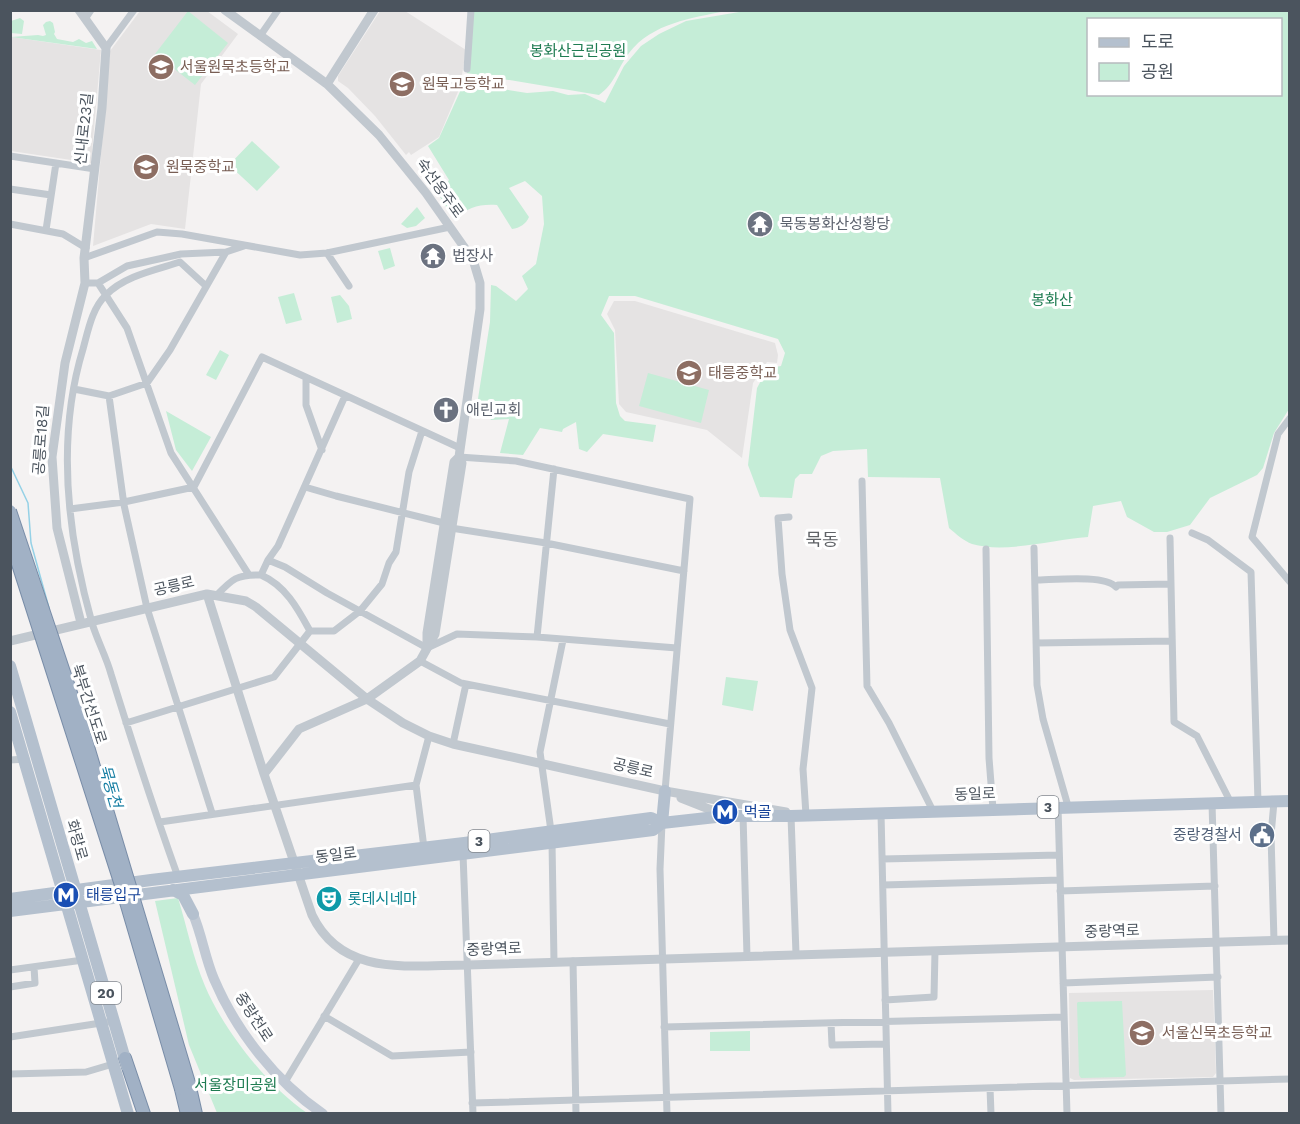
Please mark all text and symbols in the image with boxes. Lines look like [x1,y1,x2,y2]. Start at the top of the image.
legend [1087,18,1282,96]
text: 도로 [1141,31,1174,52]
park label: 봉화산근린공원 [530,42,626,60]
school or university icon: 서울원묵초등학교 [146,52,176,82]
place label: 서울원묵초등학교 [180,58,290,76]
text: 공원 [1141,61,1174,82]
school or university icon: 원묵고등학교 [387,69,417,99]
place label: 원묵고등학교 [422,75,505,93]
street label: 신내로23길 [71,92,97,166]
school or university icon: 원묵중학교 [131,152,161,182]
street label: 숙선옹주로 [412,155,468,221]
place label: 원묵중학교 [166,158,235,176]
temple icon: 묵동봉화산성황당 [745,209,775,239]
place label: 묵동봉화산성황당 [780,215,891,233]
temple icon: 법장사 [418,241,448,271]
place label: 법장사 [452,247,494,265]
park label: 봉화산 [1031,291,1073,309]
school or university icon: 태릉중학교 [674,358,704,388]
place label: 태릉중학교 [708,364,777,382]
church icon: 애린교회 [431,395,461,425]
place label: 애린교회 [466,401,521,419]
street label: 공릉로18길 [30,404,52,476]
district label: 묵동 [805,529,839,550]
street label: 공릉로 [152,573,196,599]
street label: 북부간선도로 [68,662,110,746]
street label: 공릉로 [611,755,655,781]
water label: 묵동천 [95,762,126,812]
street label: 동일로 [954,784,996,804]
road number: 3 [1038,796,1058,818]
metro station icon: 먹골 [710,797,740,827]
place label: 먹골 [744,803,772,821]
street label: 화랑로 [63,818,91,862]
public building icon: 중랑경찰서 [1247,820,1277,850]
place label: 중랑경찰서 [1173,826,1242,844]
road number: 3 [468,830,490,852]
street label: 동일로 [314,844,358,866]
metro station icon: 태릉입구 [51,880,81,910]
theatre icon: 롯데시네마 [314,884,344,914]
place label: 태릉입구 [86,886,141,904]
place label: 롯데시네마 [348,890,417,908]
street label: 중랑역로 [1084,921,1140,941]
street label: 중랑역로 [466,939,522,959]
road number: 20 [91,982,121,1004]
street label: 중랑천로 [231,989,277,1045]
school or university icon: 서울신묵초등학교 [1127,1018,1157,1048]
place label: 서울신묵초등학교 [1162,1024,1272,1042]
park label: 서울장미공원 [195,1076,277,1094]

